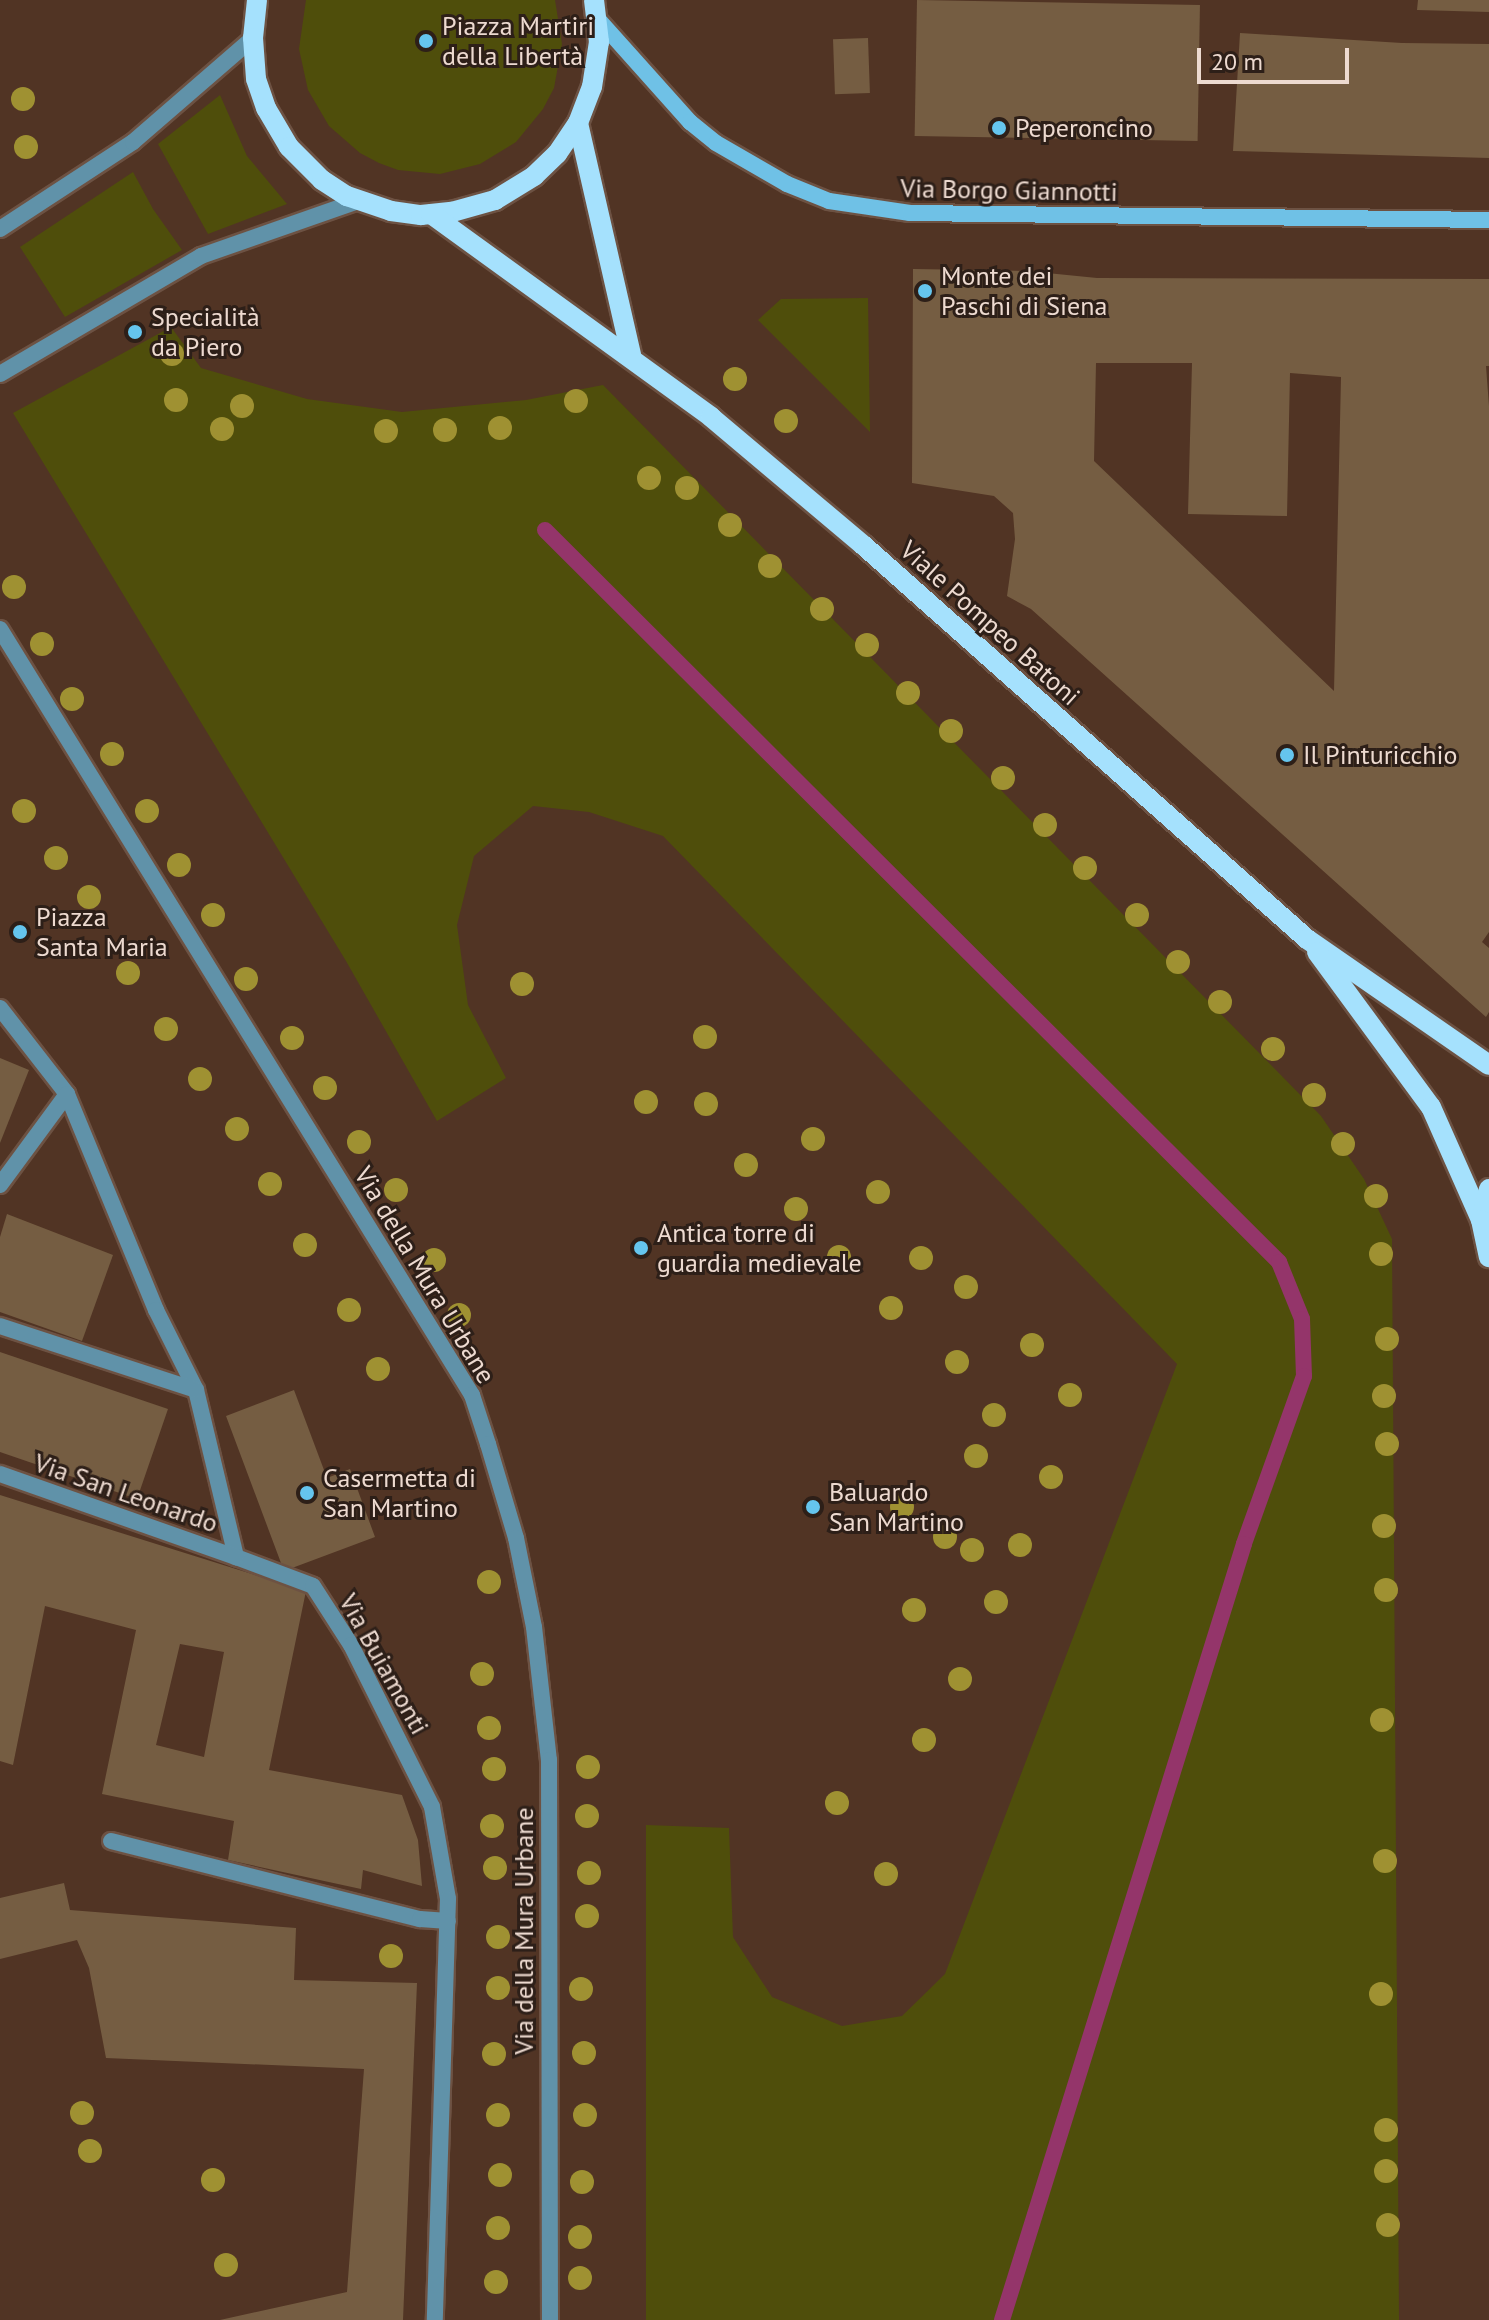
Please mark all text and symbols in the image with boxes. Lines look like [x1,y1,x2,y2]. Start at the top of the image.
place label: Piazza Martiri della Libertà [442,10,594,72]
marker: Piazza Martiri della Libertà [417,32,435,50]
scale bar [1201,32,1353,82]
text: 20 m [1211,46,1263,77]
place label: Peperoncino [1015,112,1153,144]
marker: Peperoncino [990,119,1008,137]
street label: Via Borgo Giannotti [900,173,1118,207]
place label: Monte dei Paschi di Siena [941,260,1107,322]
marker: Monte dei Paschi di Siena [916,282,934,300]
place label: Specialità da Piero [151,301,260,362]
marker: Specialità da Piero [126,323,144,341]
street label: Viale Pompeo Batoni [894,534,1086,712]
place label: Il Pinturicchio [1303,739,1457,771]
marker: Il Pinturicchio [1278,746,1296,764]
place label: Piazza Santa Maria [36,901,168,962]
marker: Piazza Santa Maria [11,923,29,941]
street label: Via della Mura Urbane [348,1161,502,1389]
place label: Antica torre di guardia medievale [657,1217,862,1278]
marker: Antica torre di guardia medievale [632,1239,650,1257]
street label: Via San Leonardo [30,1447,222,1539]
place label: Casermetta di San Martino [323,1462,476,1524]
place label: Baluardo San Martino [829,1476,964,1538]
marker: Casermetta di San Martino [298,1484,316,1502]
marker: Baluardo San Martino [804,1498,822,1516]
street label: Via Buiamonti [333,1588,435,1740]
street label: Via della Mura Urbane [508,1807,540,2055]

